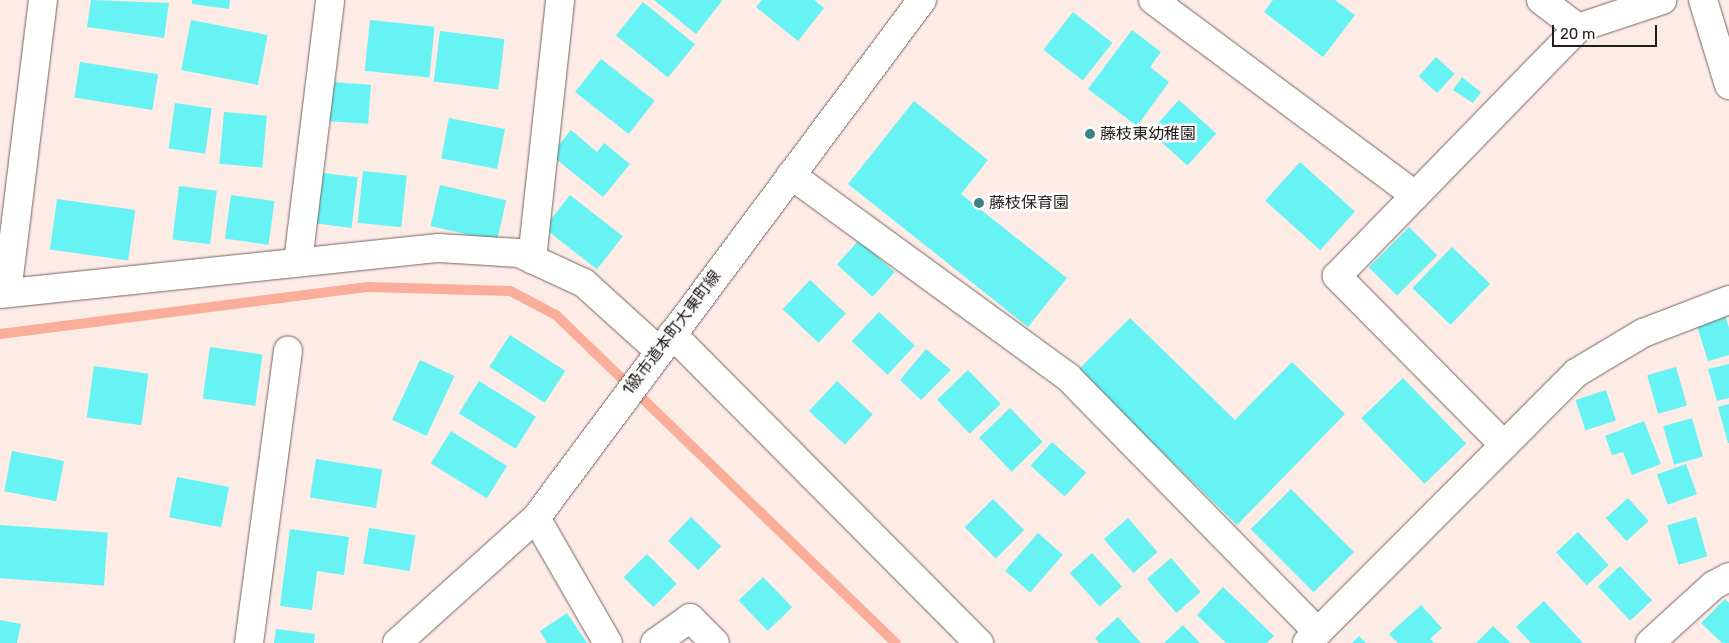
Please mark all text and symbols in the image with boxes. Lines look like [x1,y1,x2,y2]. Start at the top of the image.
scale bar [1554,15,1659,47]
text: 20 m [1560,25,1595,43]
place label: 藤枝東幼稚園 [1100,124,1196,144]
marker: 藤枝東幼稚園 [1084,128,1096,140]
place label: 藤枝保育園 [989,193,1069,213]
marker: 藤枝保育園 [973,197,985,209]
street label: 1級市道本町大東町線 [619,267,725,399]

